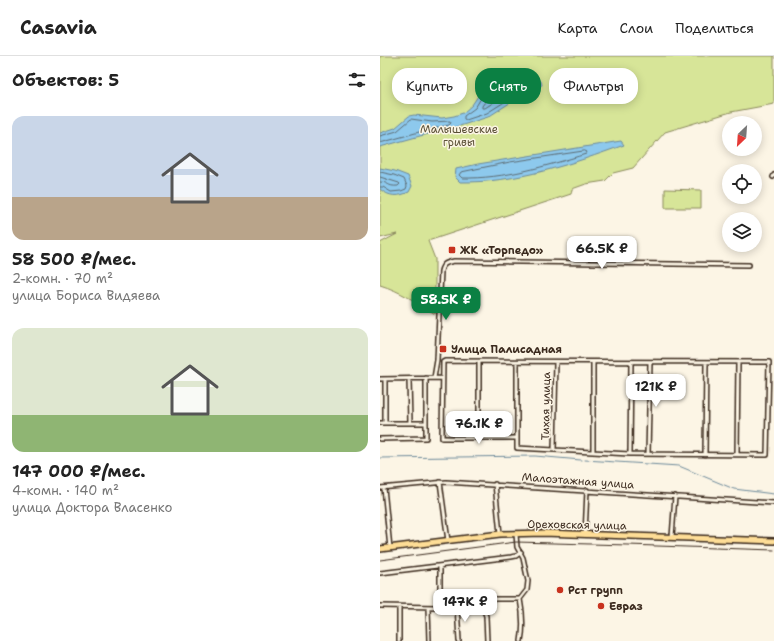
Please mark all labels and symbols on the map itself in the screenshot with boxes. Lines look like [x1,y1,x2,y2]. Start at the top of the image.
north arrow [722,116,762,156]
park label: Малышевские гривы [420,122,498,150]
pin: 66.5K ₽ [565,236,639,270]
place label: ЖК «Торпедо» [460,243,544,258]
marker: ЖК «Торпедо» [447,245,457,255]
pin: 58.5K ₽ [409,287,483,321]
place label: Улица Палисадная [451,342,563,357]
marker: Улица Палисадная [438,344,448,354]
street label: Тихая улица [538,372,554,440]
pin: 121K ₽ [623,374,689,408]
pin: 76.1K ₽ [442,411,516,445]
street label: Малоэтажная улица [521,470,635,492]
street label: Ореховская улица [527,517,627,533]
place label: Рст групп [568,583,623,598]
marker: Рст групп [555,585,565,595]
pin: 147K ₽ [432,589,498,623]
place label: Евраз [609,599,643,614]
marker: Евраз [596,601,606,611]

